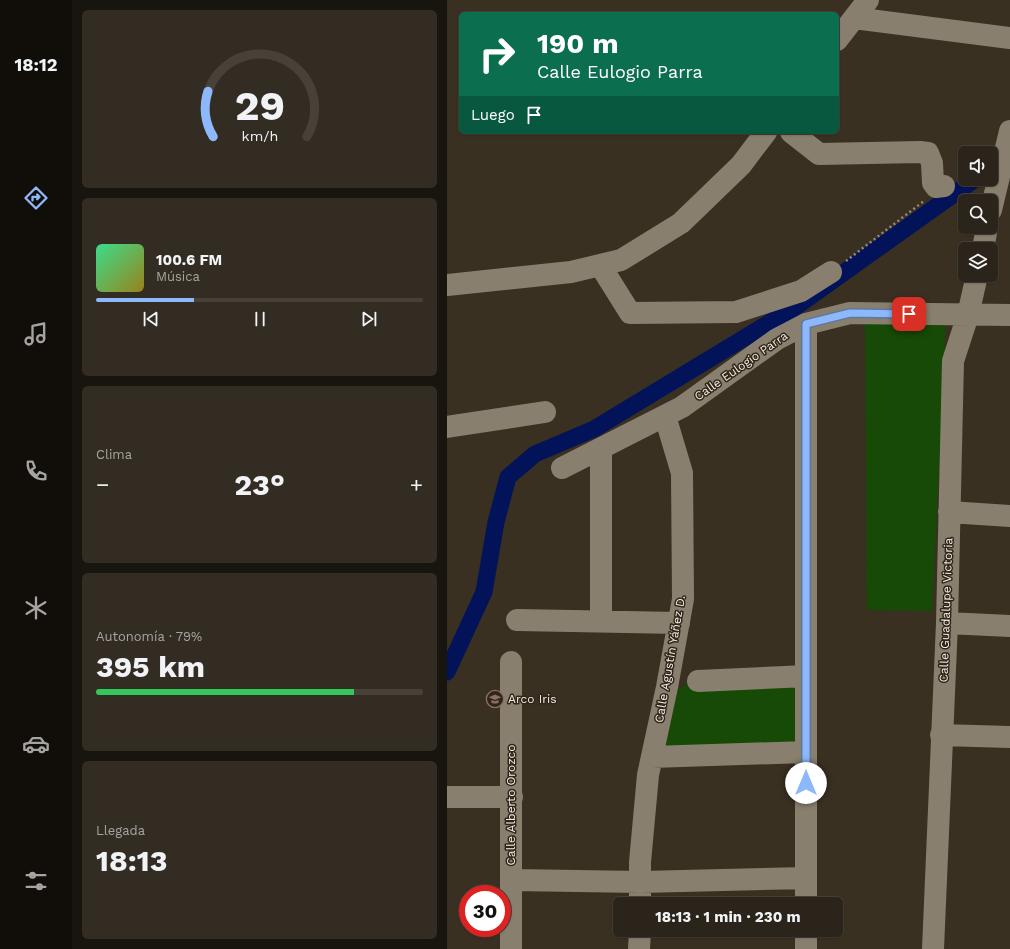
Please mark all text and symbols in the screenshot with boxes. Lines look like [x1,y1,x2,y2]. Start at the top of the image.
text: 190 m [537,27,619,60]
icon: right [471,28,523,80]
text: 18:12 [15,54,57,75]
text: Calle Eulogio Parra [537,61,703,82]
text: 29 [234,81,285,130]
icon: arrive [523,104,545,126]
text: Luego [471,106,515,124]
text: km/h [241,127,278,143]
map controls [958,146,998,282]
button: sound [958,146,998,186]
icon: directions [22,184,50,212]
button: search [958,194,998,234]
button: layers [958,242,998,282]
text: 100.6 FM [156,251,222,269]
text: Música [156,269,200,284]
pin [892,297,926,331]
icon: arrive [898,303,920,325]
icon: previous [140,308,162,330]
icon: pause [249,308,271,330]
icon: next [358,308,380,330]
icon: music [22,320,50,348]
street label: Calle Eulogio Parra [692,328,790,403]
text: Clima [96,447,132,462]
icon: phone [22,457,50,485]
text: 23° [234,467,285,502]
text: − [96,472,109,497]
text: + [410,472,423,497]
street label: Calle Guadalupe Victoria [936,537,956,682]
icon: climate [22,594,50,622]
street label: Calle Agustín Yáñez D. [652,594,688,724]
text: Autonomía · 79% [96,629,202,644]
text: 395 km [96,649,205,684]
school or university icon: Arco Iris [485,689,505,709]
place label: Arco Iris [508,692,557,706]
icon: car [22,730,50,758]
street label: Calle Alberto Orozco [504,745,518,865]
position arrow [785,762,827,804]
text: Llegada [96,823,145,838]
text: 18:13 [96,843,168,878]
icon: filters [22,867,50,895]
speed limit sign: 30 [459,885,511,937]
text: 18:13 · 1 min · 230 m [655,908,801,926]

